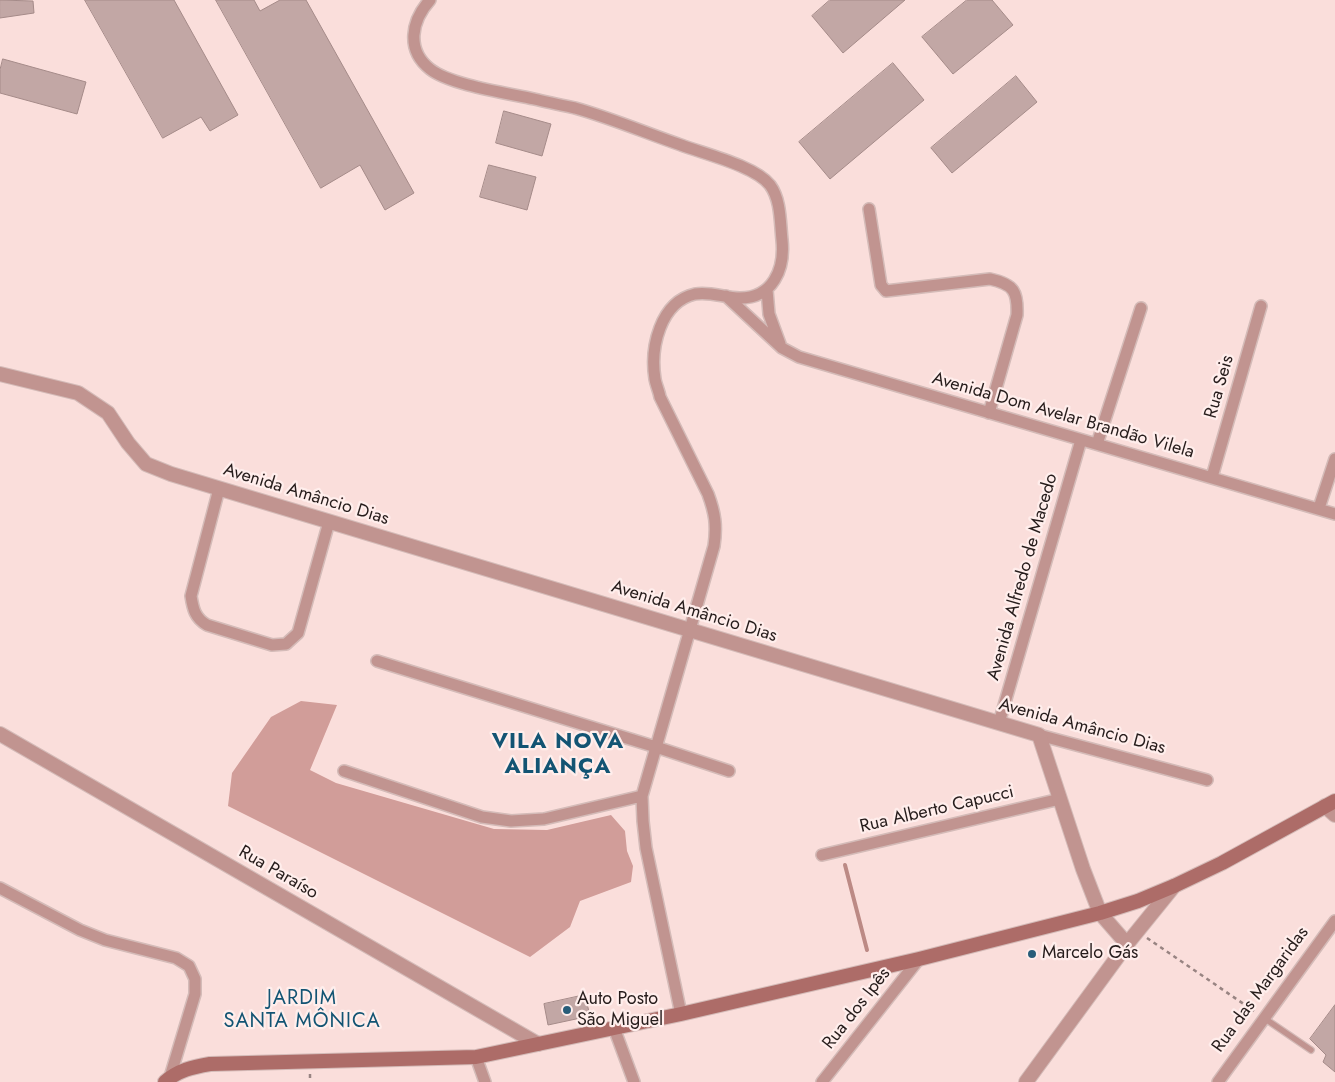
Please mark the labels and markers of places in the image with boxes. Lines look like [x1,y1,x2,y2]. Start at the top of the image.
place label: Marcelo Gás [1042,943,1138,965]
marker: Marcelo Gás [1026,948,1038,960]
place label: Auto Posto São Miguel [577,989,663,1032]
marker: Auto Posto São Miguel [561,1004,573,1016]

